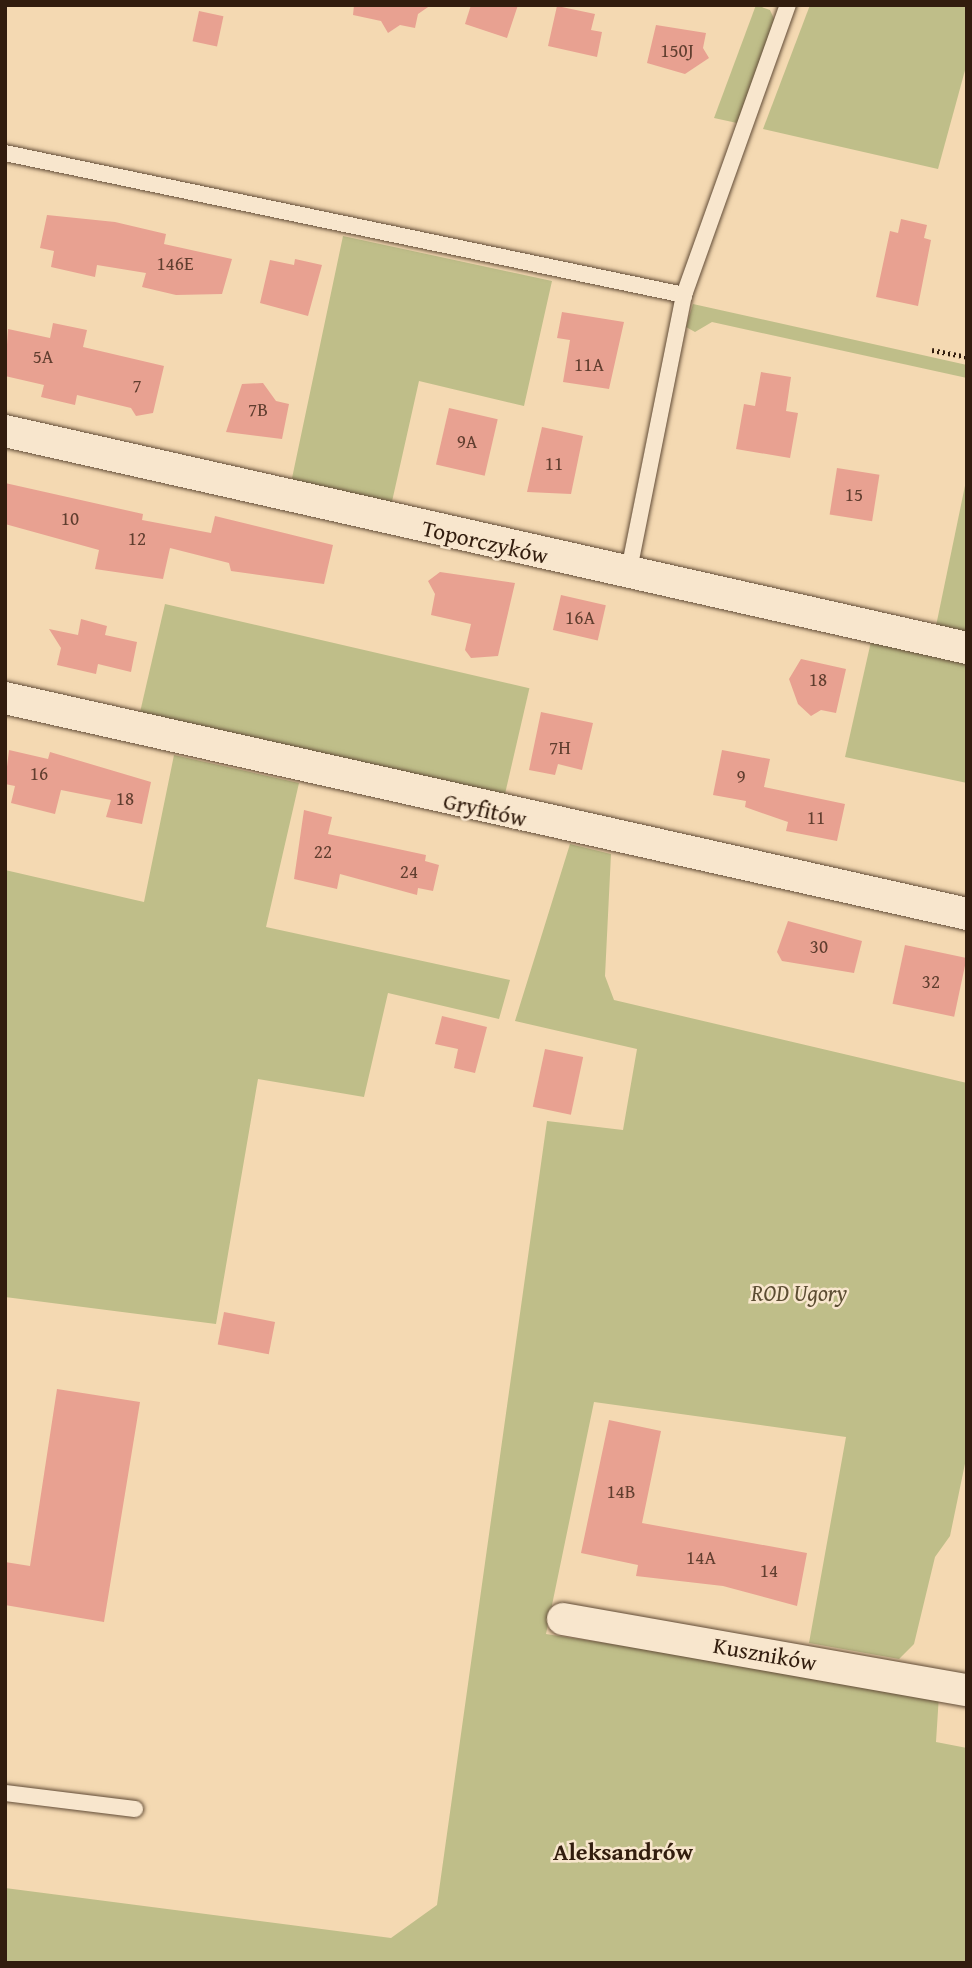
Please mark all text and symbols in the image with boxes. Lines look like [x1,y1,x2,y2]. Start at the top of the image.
house number: 150J [660,40,694,62]
house number: 146E [156,253,194,275]
house number: 5A [33,346,53,368]
house number: 11A [574,354,604,376]
house number: 7 [132,375,142,397]
house number: 7B [248,399,268,421]
house number: 9A [457,431,477,453]
house number: 11 [545,453,563,475]
house number: 15 [845,484,863,506]
house number: 10 [61,508,79,530]
street label: Toporczyków [419,514,551,570]
house number: 12 [128,528,146,550]
house number: 16A [565,607,595,629]
house number: 18 [809,669,827,691]
house number: 7H [549,737,571,759]
house number: 16 [30,763,48,785]
house number: 9 [736,766,746,788]
street label: Gryfitów [441,787,529,833]
house number: 18 [116,788,134,810]
house number: 11 [807,807,825,829]
house number: 22 [314,841,332,863]
house number: 24 [400,861,418,883]
house number: 30 [810,936,828,958]
house number: 32 [922,971,940,993]
park label: ROD Ugory [751,1279,847,1307]
house number: 14B [606,1481,636,1503]
house number: 14A [686,1547,716,1569]
house number: 14 [760,1560,778,1582]
street label: Kuszników [711,1631,819,1677]
district label: Aleksandrów [553,1838,693,1866]

